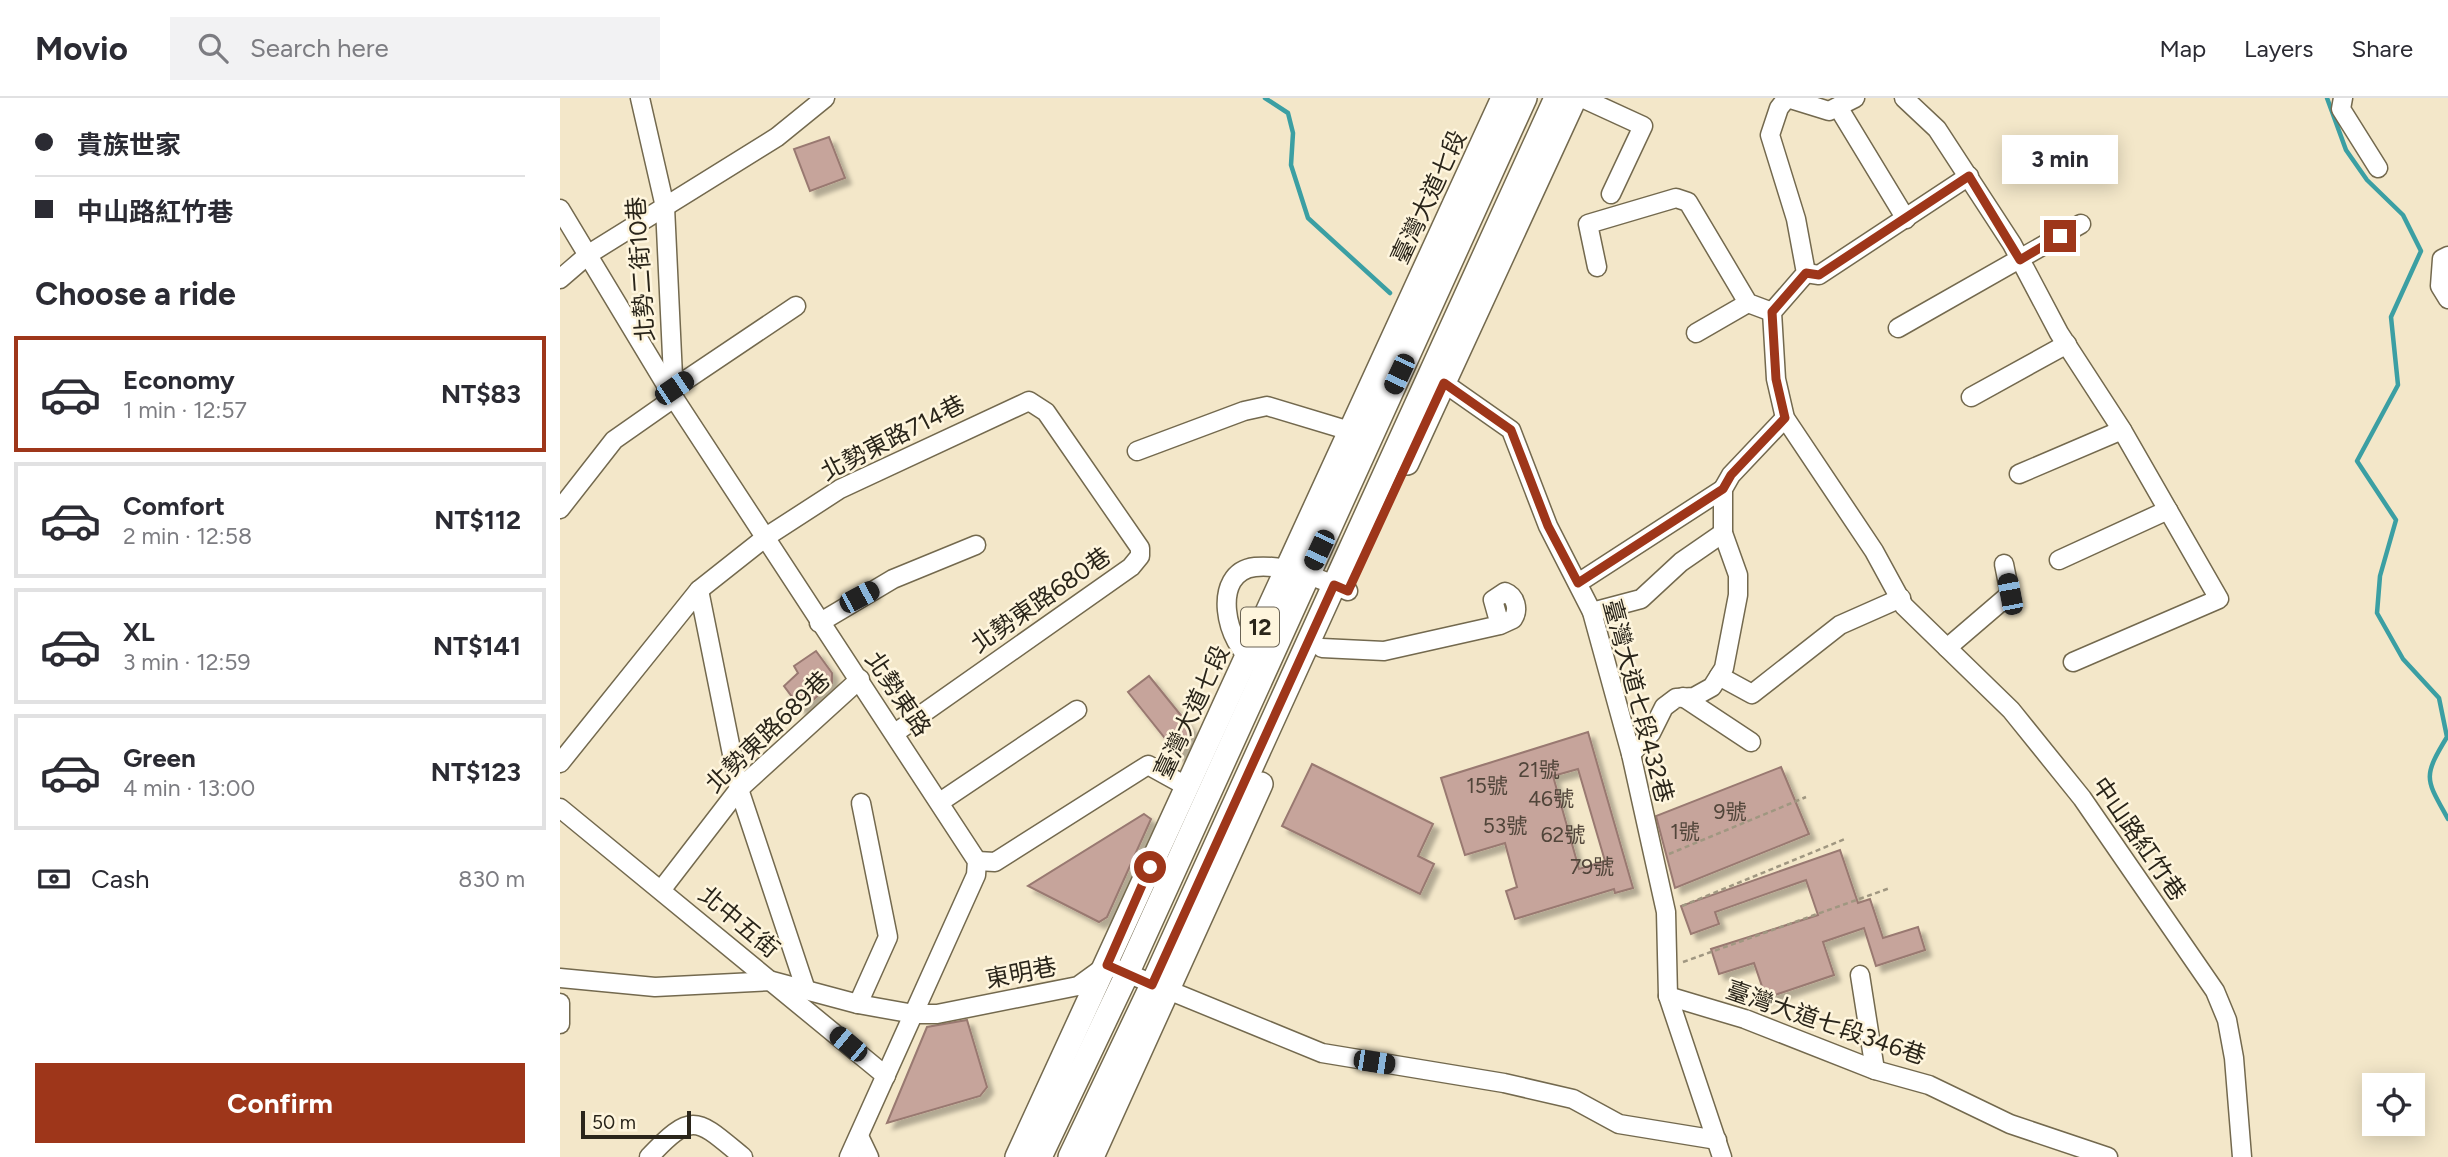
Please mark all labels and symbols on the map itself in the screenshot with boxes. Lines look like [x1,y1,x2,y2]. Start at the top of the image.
street label: 臺灣大道七段 [1385,125,1472,268]
callout: 3 min [2002,135,2118,184]
street label: 北勢二街10巷 [621,196,660,343]
route end [2044,220,2076,252]
car [1381,351,1418,397]
car [651,368,698,408]
street label: 北勢東路714巷 [816,389,970,486]
car [1301,527,1338,573]
street label: 北勢東路680巷 [965,541,1116,658]
car [1996,571,2025,617]
car [836,578,883,616]
street label: 臺灣大道七段432巷 [1597,596,1680,806]
road number: 12 [1241,607,1279,646]
street label: 臺灣大道七段 [1148,640,1235,783]
street label: 北勢東路 [860,646,937,742]
street label: 北勢東路689巷 [699,665,836,798]
house number: 21號 [1518,757,1560,782]
street label: 中山路紅竹巷 [2086,771,2193,906]
house number: 15號 [1466,773,1508,798]
house number: 46號 [1528,786,1574,811]
house number: 9號 [1714,799,1746,824]
house number: 53號 [1483,813,1527,838]
house number: 1號 [1670,819,1700,844]
house number: 62號 [1541,822,1585,847]
route start [1134,851,1166,883]
house number: 79號 [1570,854,1614,879]
street label: 北中五街 [693,880,785,964]
street label: 東明巷 [983,951,1059,994]
street label: 臺灣大道七段346巷 [1722,975,1930,1070]
car [826,1022,871,1066]
car [1352,1048,1397,1076]
scale bar [581,1108,691,1140]

